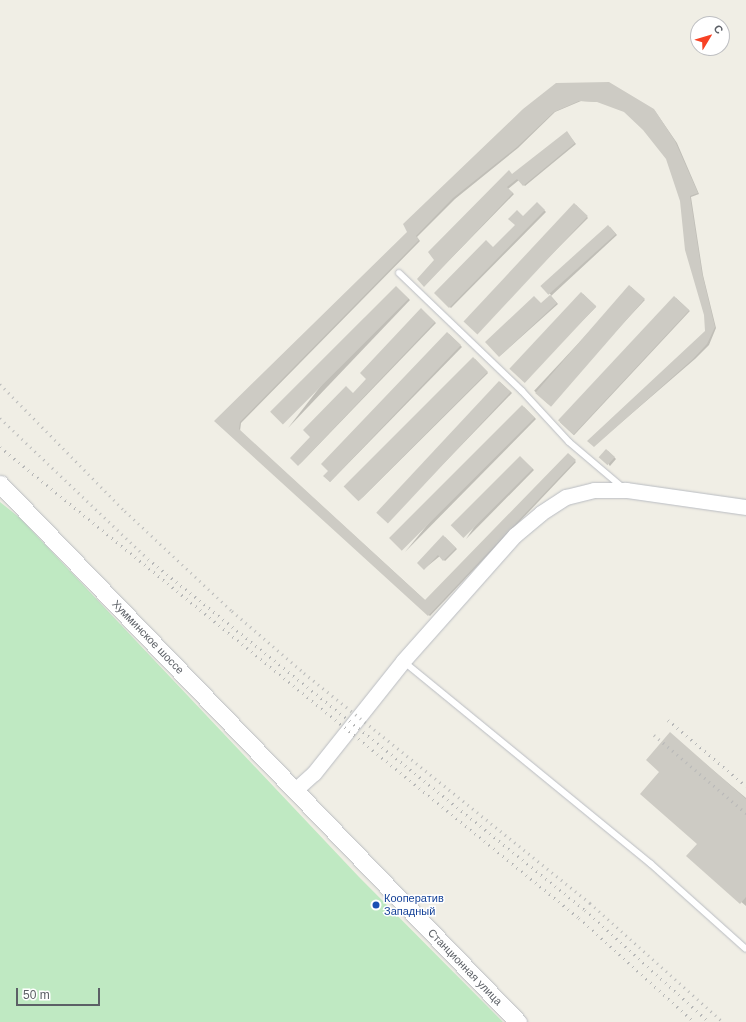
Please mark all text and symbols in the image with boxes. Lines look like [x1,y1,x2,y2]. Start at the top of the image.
north arrow [690,16,730,56]
text: С [711,22,726,36]
street label: Хумминское шоссе [109,597,187,677]
place label: Кооператив Западный [384,892,444,918]
marker: Кооператив Западный [371,900,381,910]
street label: Станционная улица [425,926,505,1008]
scale bar [18,980,102,1006]
text: 50 m [23,988,50,1002]

